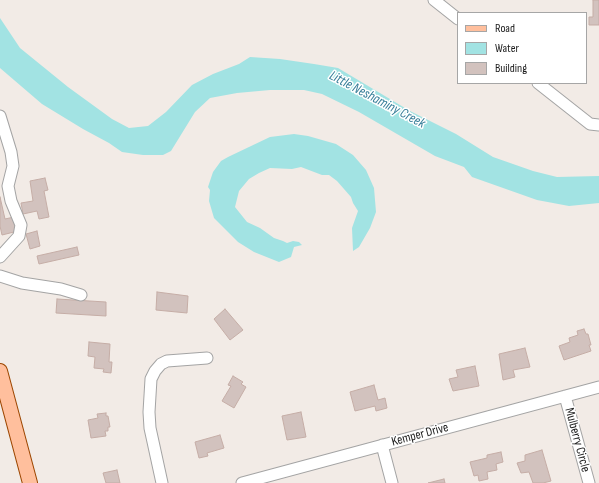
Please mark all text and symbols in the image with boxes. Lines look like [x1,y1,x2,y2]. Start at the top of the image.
legend [457,12,587,84]
text: Road [495,21,515,36]
text: Water [495,41,519,56]
text: Building [495,61,527,76]
water label: Little Neshaminy Creek [326,68,428,132]
street label: Mulberry Circle [561,406,593,474]
street label: Kemper Drive [390,420,450,450]

